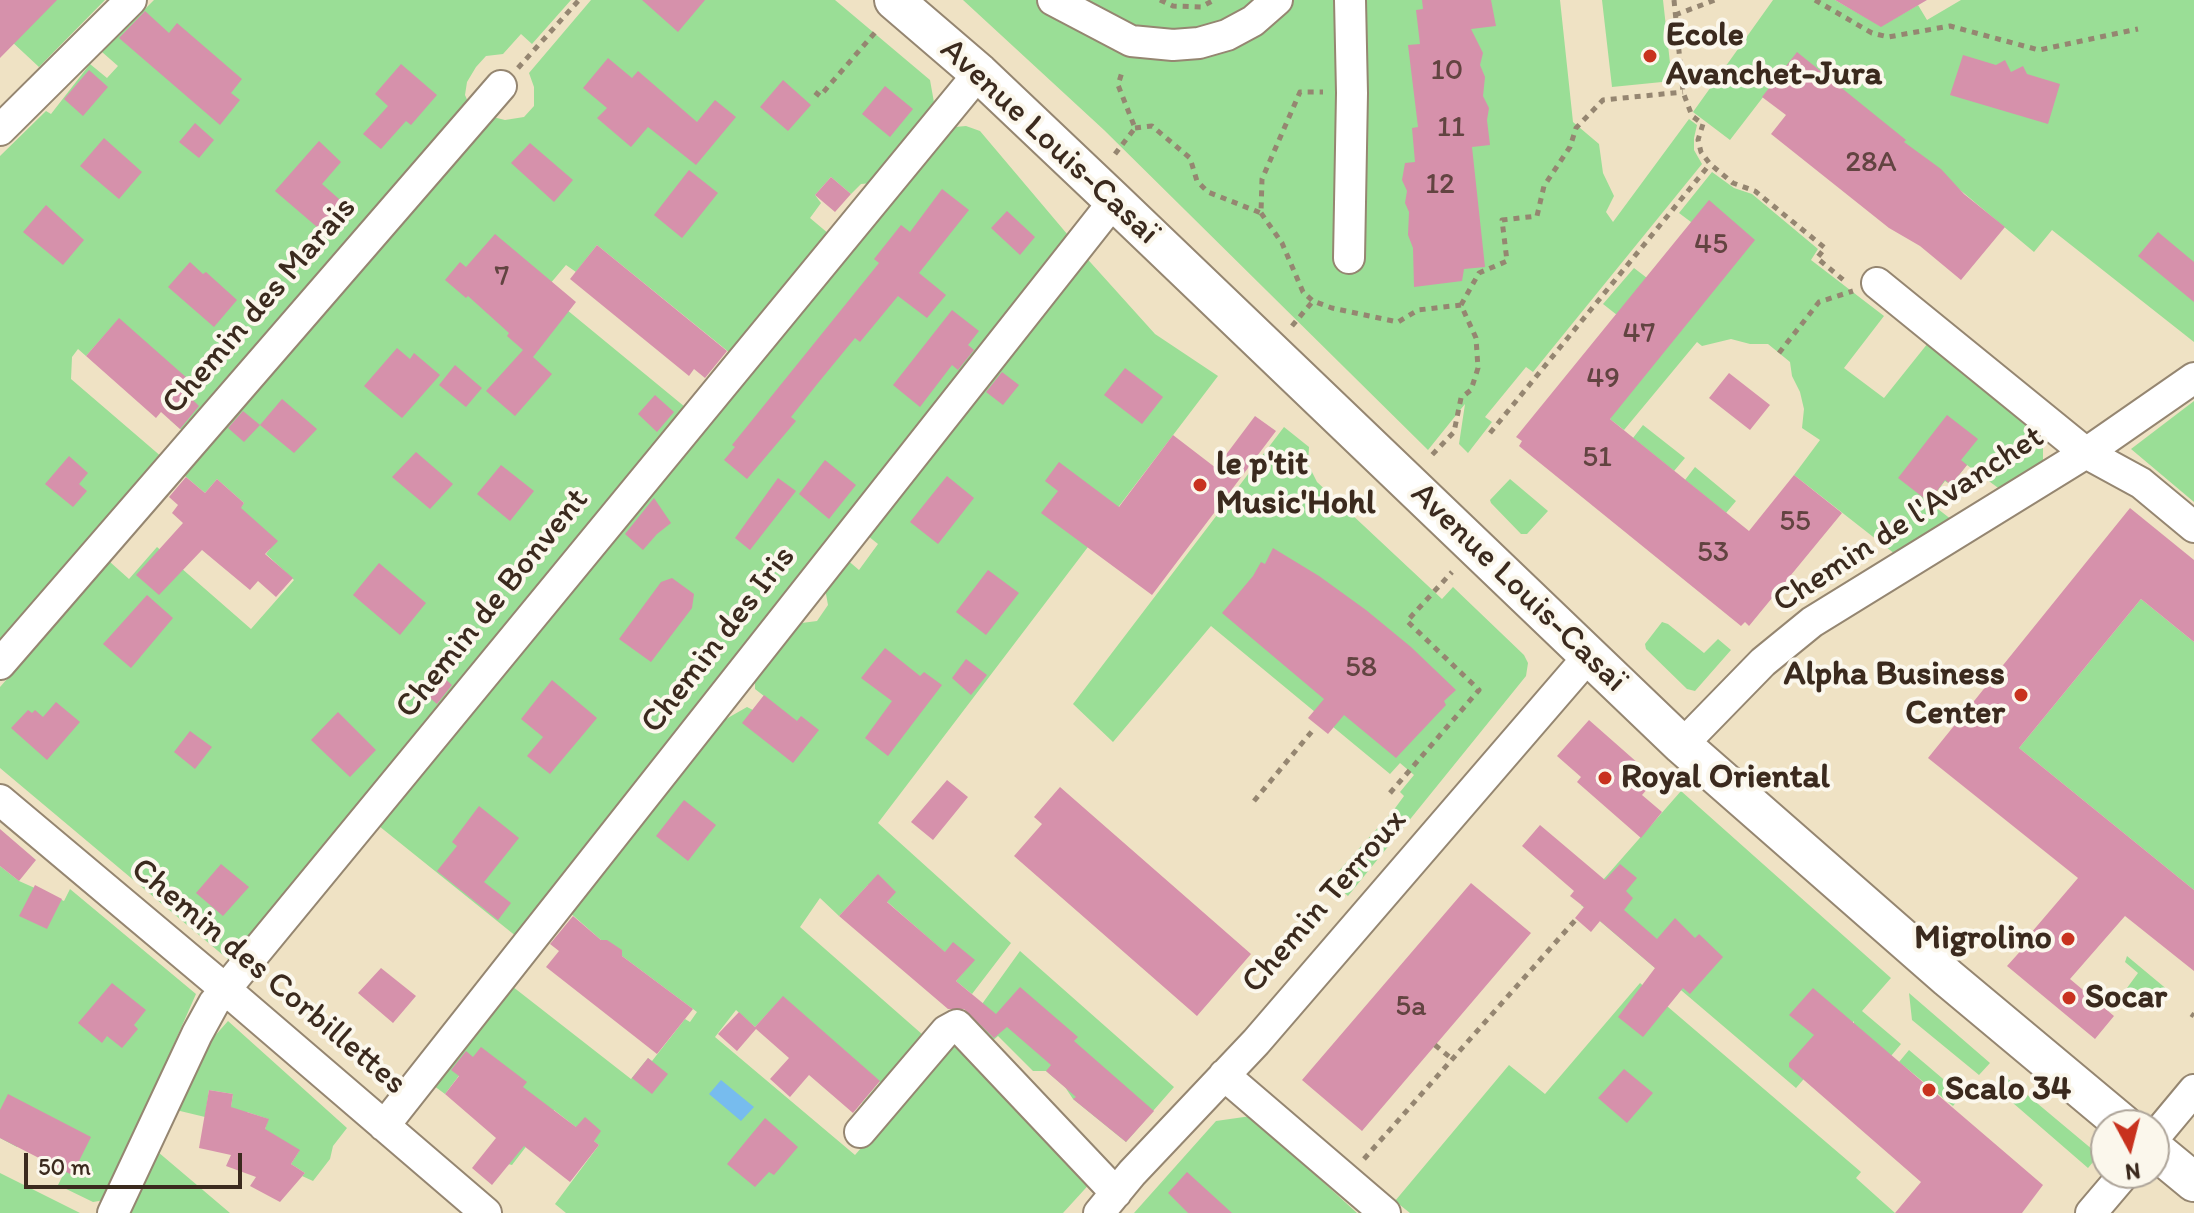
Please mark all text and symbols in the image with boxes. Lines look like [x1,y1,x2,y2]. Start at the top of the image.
place label: Ecole Avanchet-Jura [1666,16,1882,96]
street label: Avenue Louis-Casaï [931,30,1167,254]
marker: Ecole Avanchet-Jura [1641,47,1659,65]
house number: 10 [1431,53,1463,89]
house number: 11 [1437,110,1465,146]
house number: 28A [1845,145,1897,181]
house number: 12 [1425,167,1455,203]
street label: Chemin des Marais [154,189,366,423]
house number: 45 [1694,227,1728,263]
house number: 7 [495,259,509,295]
house number: 47 [1623,316,1655,352]
house number: 49 [1586,361,1620,397]
street label: Chemin de l'Avanchet [1766,417,2052,623]
house number: 51 [1582,440,1612,476]
place label: le p'tit Music'Hohl [1216,445,1376,524]
street label: Avenue Louis-Casaï [1401,474,1635,702]
marker: le p'tit Music'Hohl [1191,476,1209,494]
street label: Chemin de Bonvent [388,481,598,727]
house number: 55 [1779,504,1811,540]
house number: 53 [1697,535,1729,571]
street label: Chemin des Iris [633,538,805,742]
house number: 58 [1345,650,1377,686]
place label: Alpha Business Center [1784,655,2005,734]
marker: Alpha Business Center [2012,686,2030,704]
place label: Royal Oriental [1621,758,1830,798]
marker: Royal Oriental [1596,769,1614,787]
street label: Chemin Terroux [1234,802,1416,1002]
street label: Chemin des Corbillettes [122,850,414,1104]
place label: Migrolino [1914,919,2052,959]
marker: Migrolino [2059,930,2077,948]
place label: Socar [2085,978,2167,1018]
house number: 5a [1395,989,1427,1025]
marker: Socar [2060,989,2078,1007]
place label: Scalo 34 [1945,1070,2071,1110]
marker: Scalo 34 [1920,1081,1938,1099]
north arrow [2090,1109,2170,1189]
scale bar [28,1137,246,1187]
text: 50 m [38,1152,91,1181]
text: N [2124,1157,2142,1186]

